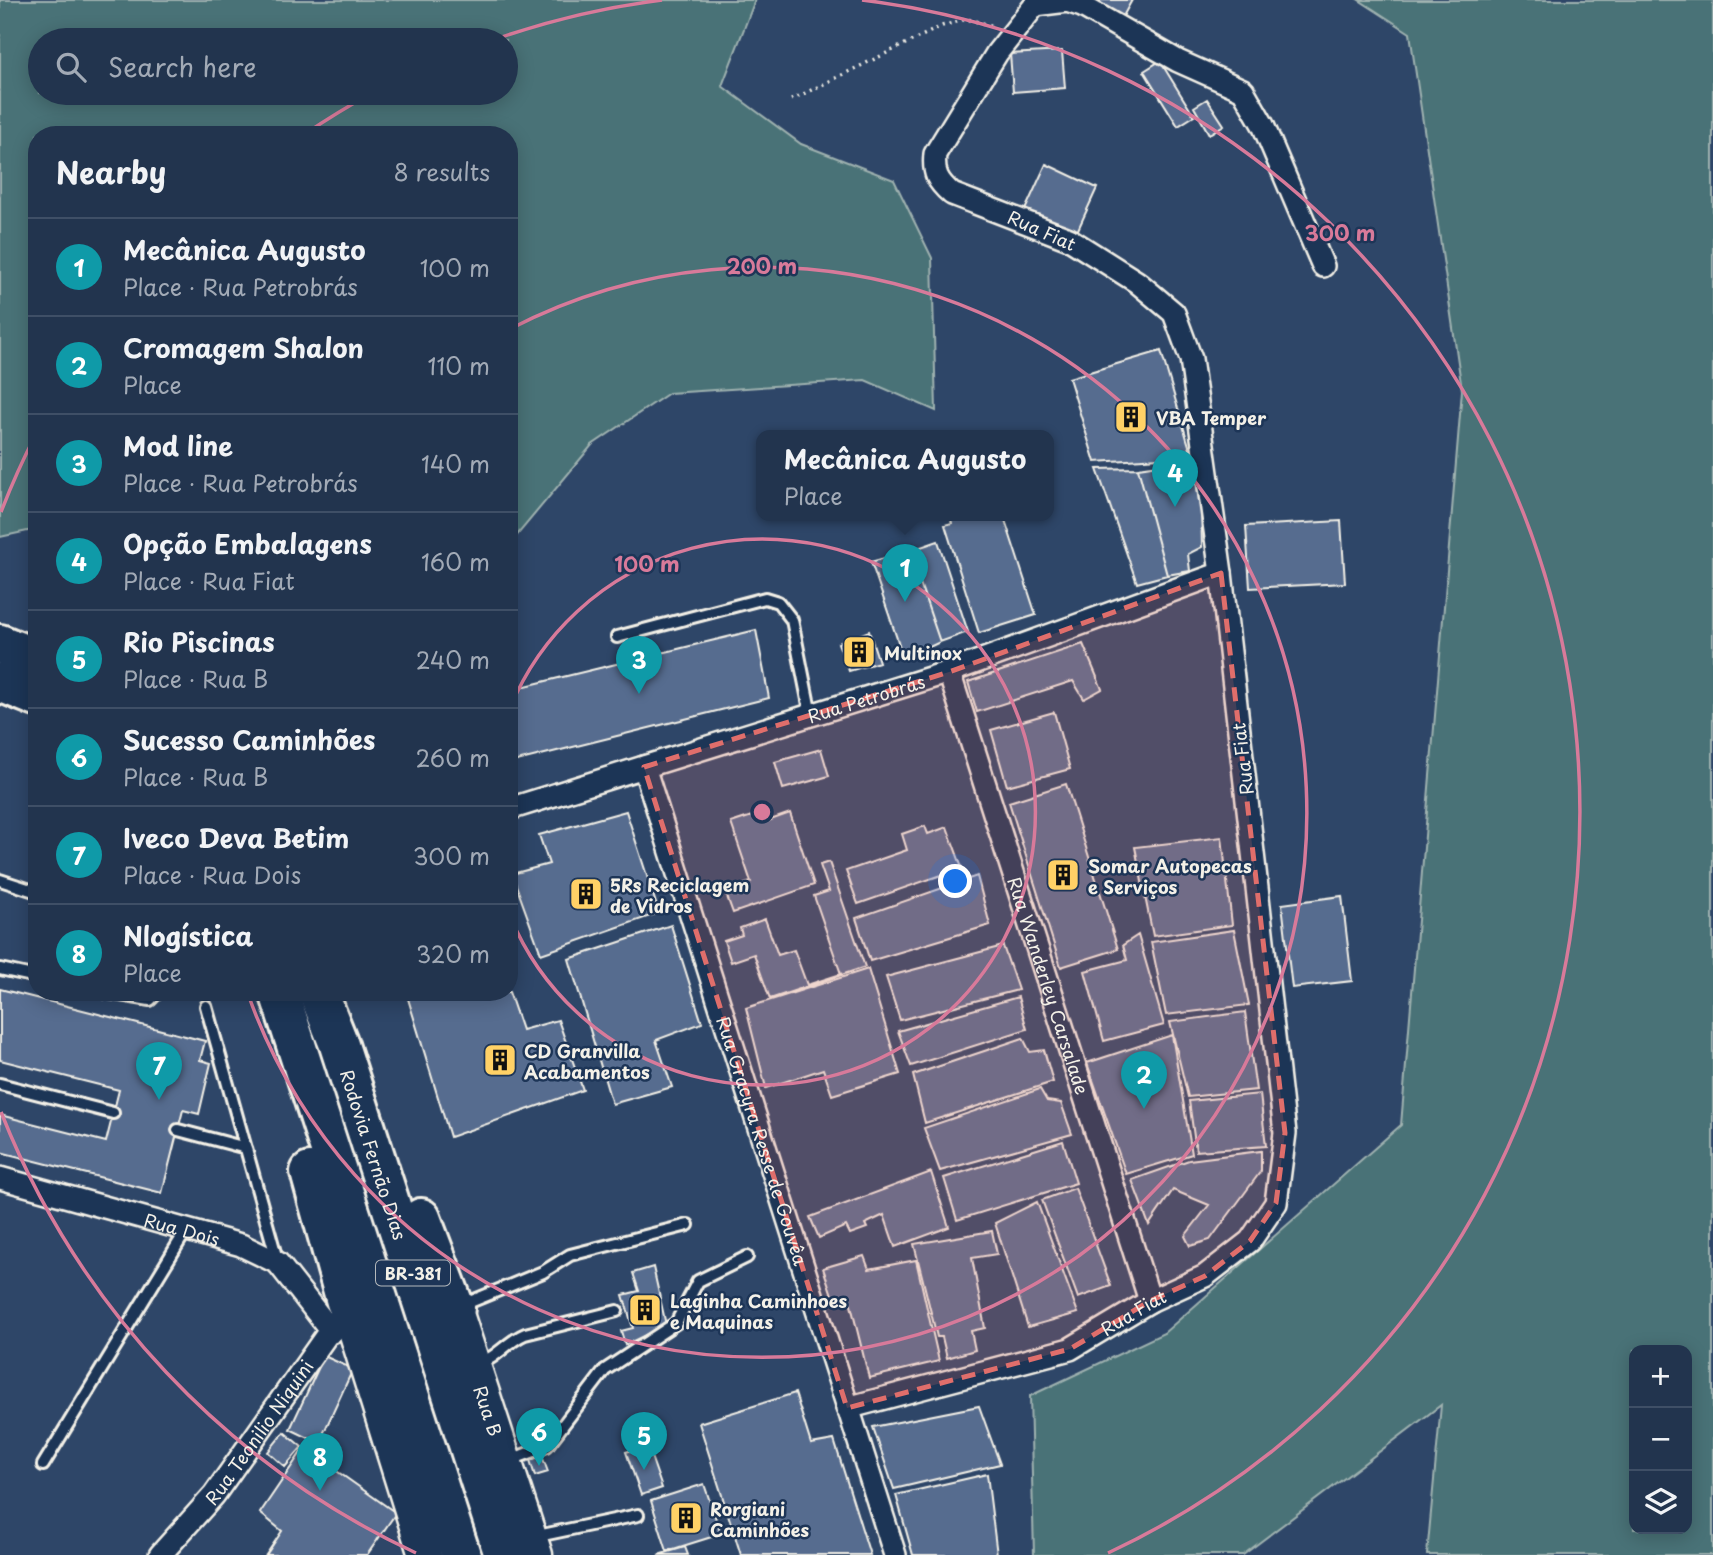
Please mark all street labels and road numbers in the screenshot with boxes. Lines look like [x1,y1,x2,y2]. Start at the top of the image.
street label: Rua Fiat [1003,203,1081,257]
street label: Rua Petrobrás [804,667,928,729]
street label: Rua Fiat [1224,721,1260,797]
street label: Rua Wanderley Carsalade [1002,873,1097,1098]
street label: Rua Gracyra Resse de Gouvêa [711,1013,815,1269]
street label: Rodovia Fernão Dias [334,1066,415,1243]
street label: Rua Dois [141,1205,223,1252]
road number: BR-381 [376,1260,450,1286]
street label: Rua Fiat [1095,1282,1170,1341]
street label: Rua Teonilio Niquini [198,1354,319,1511]
street label: Rua B [468,1382,510,1439]

